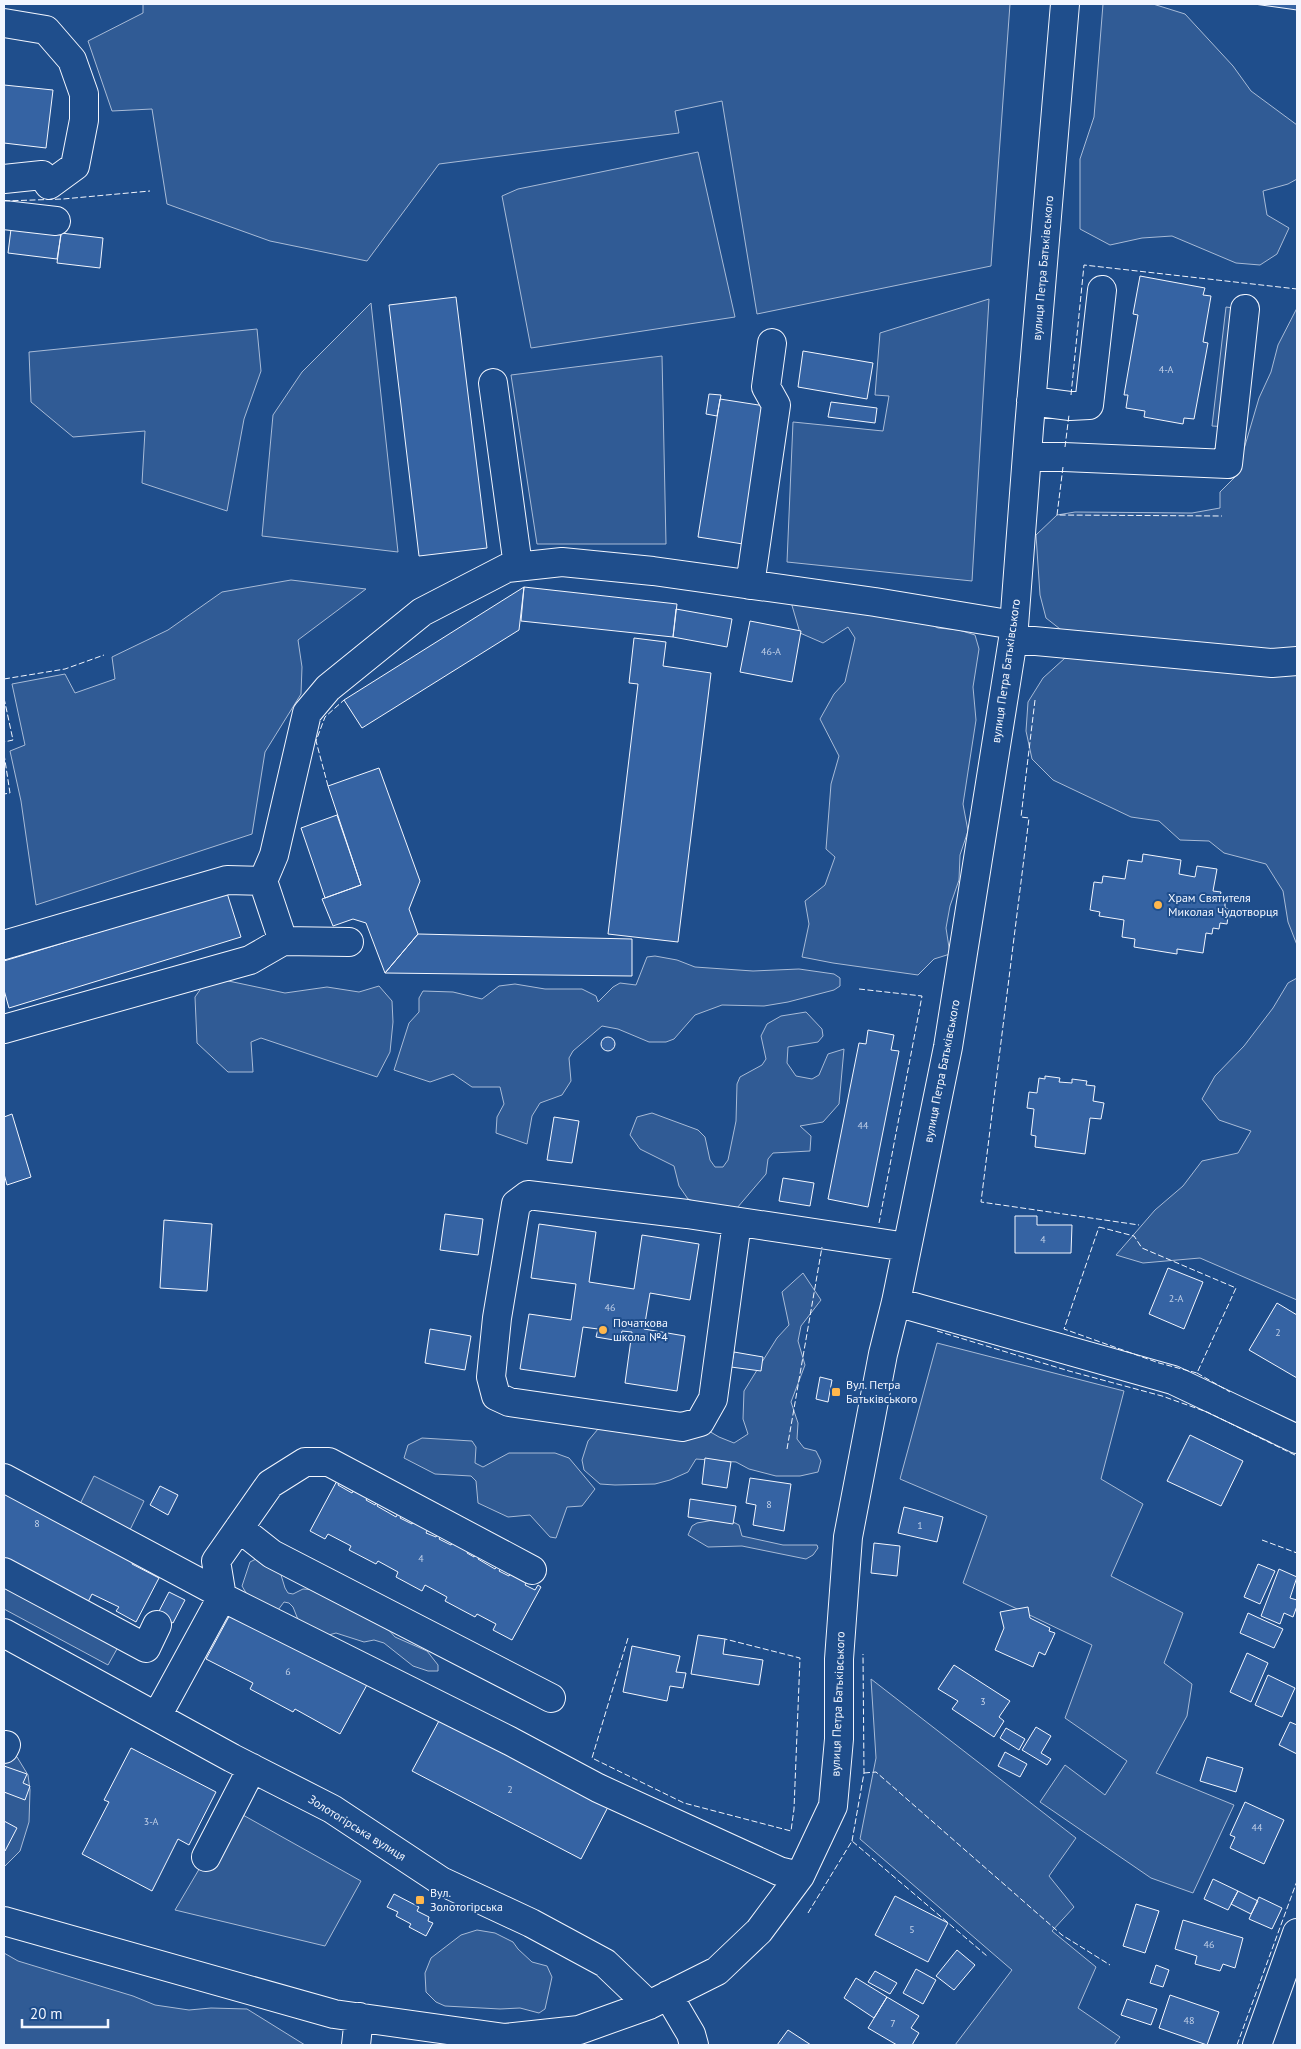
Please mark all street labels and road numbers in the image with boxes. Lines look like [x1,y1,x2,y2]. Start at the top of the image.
street label: вулиця Петра Батьківського [1029,195,1056,341]
street label: вулиця Петра Батьківського [988,598,1023,744]
street label: вулиця Петра Батьківського [920,998,963,1144]
street label: вулиця Петра Батьківського [827,1631,848,1777]
street label: Золотогірська вулиця [306,1791,409,1864]

